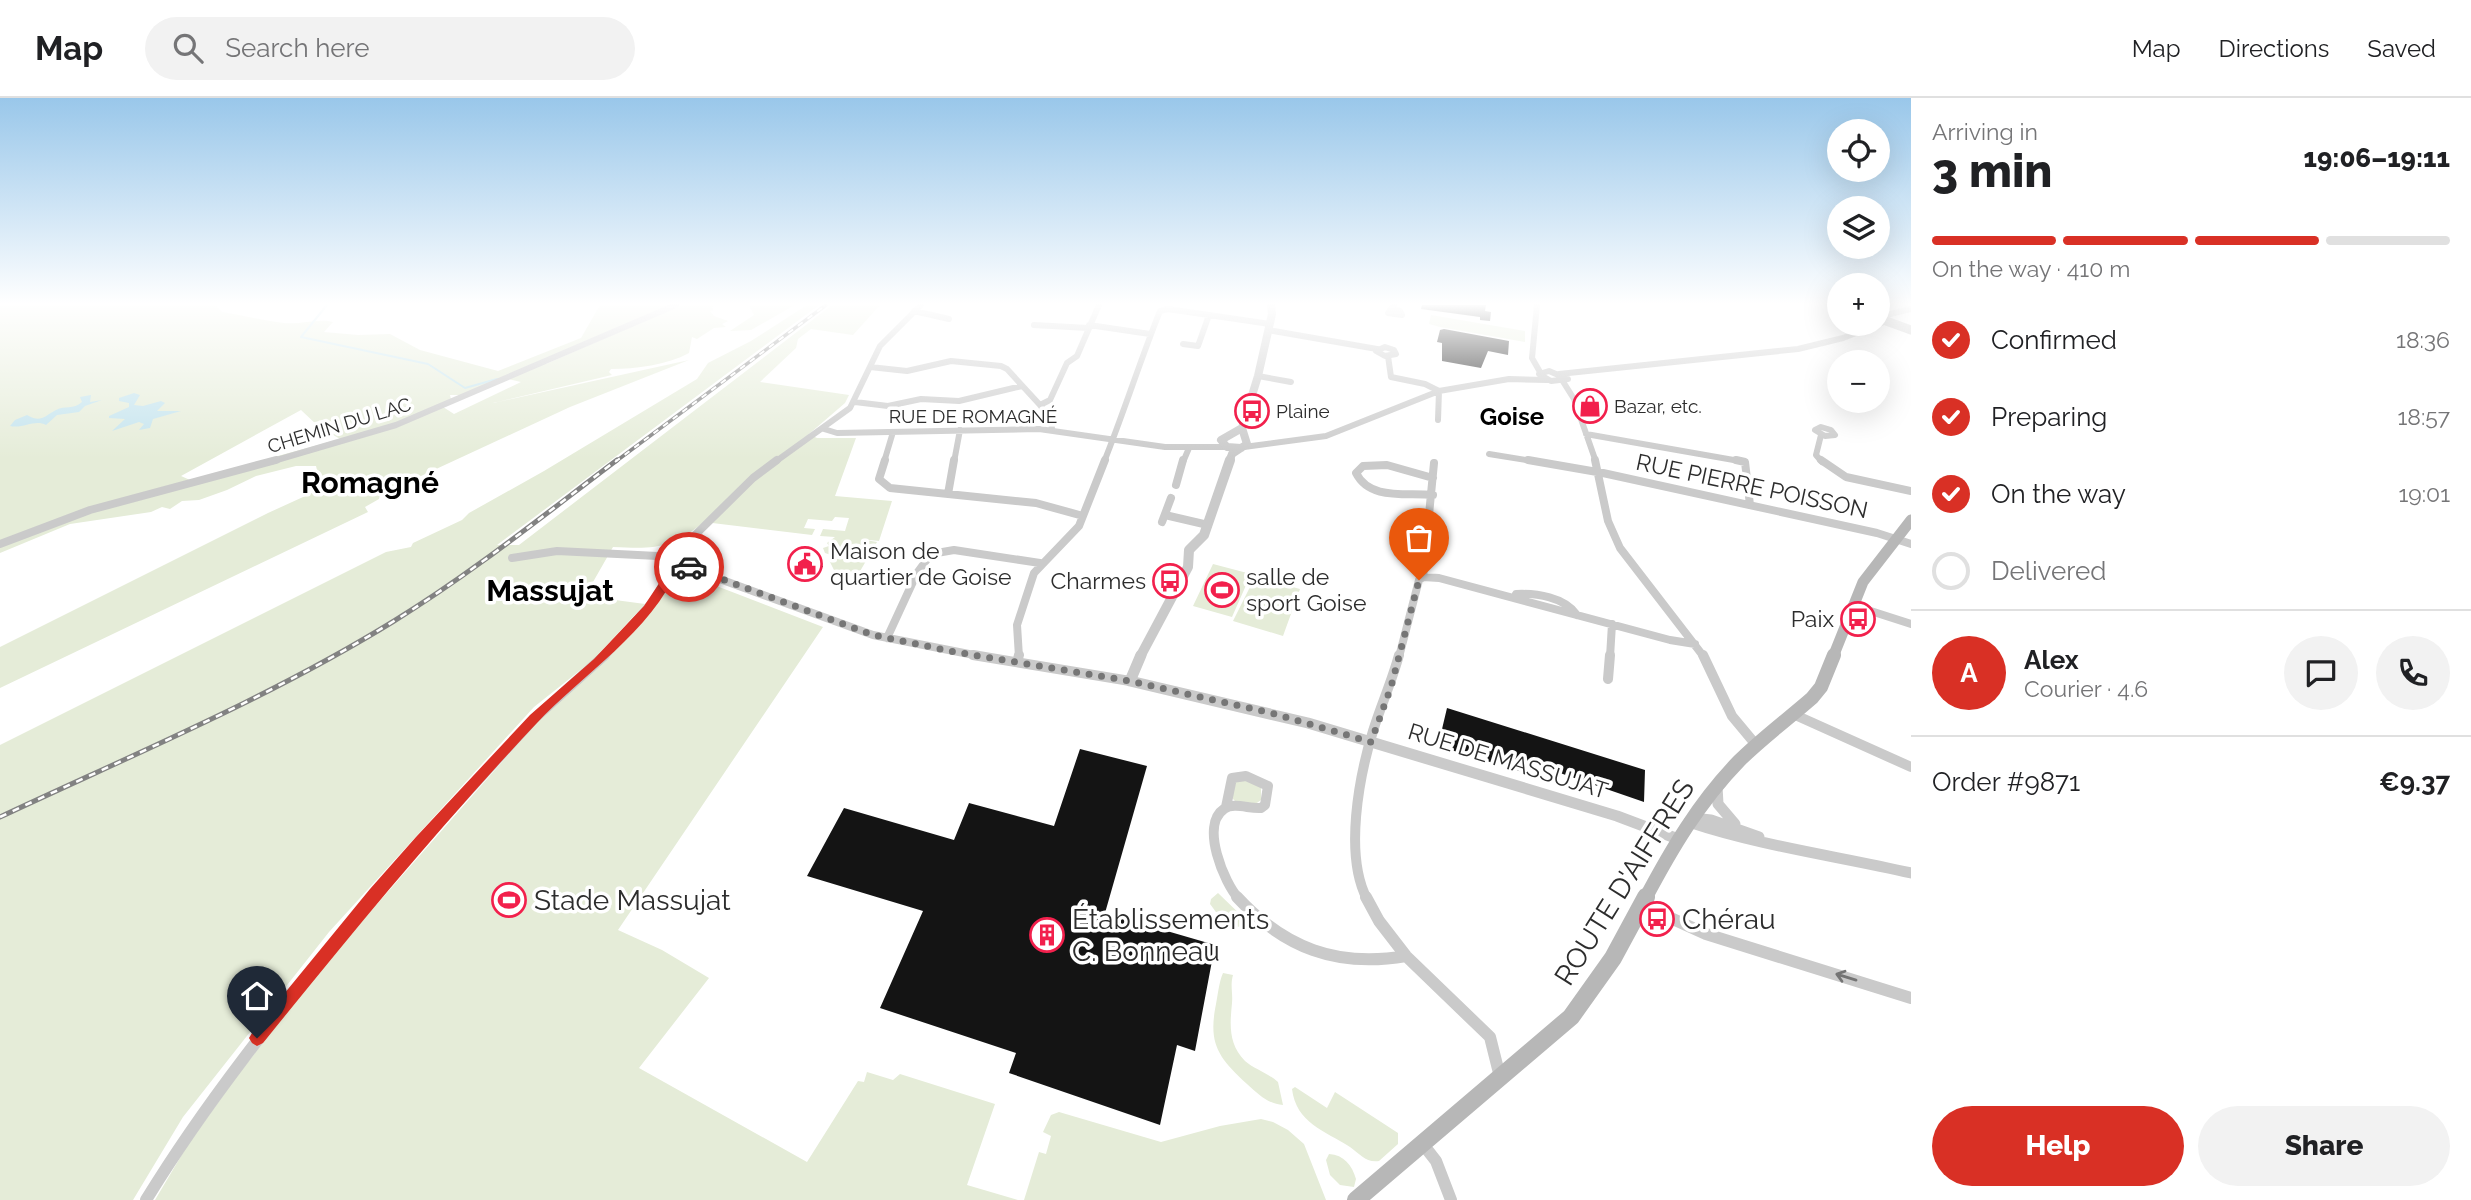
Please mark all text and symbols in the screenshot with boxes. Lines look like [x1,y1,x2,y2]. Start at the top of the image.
search box [145,17,635,80]
text: Map [35,29,103,68]
icon: search [169,29,207,67]
text: Search here [225,33,370,63]
text: Map [2132,34,2181,63]
text: Directions [2219,34,2329,63]
text: Saved [2367,34,2436,63]
text: Arriving in [1932,118,2038,145]
map controls [1827,119,1890,413]
button: locate [1827,119,1890,182]
text: 19:06–19:11 [2303,143,2450,173]
text: 3 min [1932,144,2052,198]
button: layers [1827,196,1890,259]
text: On the way · 410 m [1932,255,2130,282]
button: + [1827,273,1890,336]
icon: check [1932,321,1970,359]
text: Confirmed [1991,325,2117,355]
text: 18:36 [2396,326,2450,353]
button: − [1827,350,1890,413]
shop icon: Bazar, etc. [1571,387,1609,425]
bus stop icon: Plaine [1233,392,1271,430]
street label: CHEMIN DU LAC [265,393,413,457]
place label: Bazar, etc. [1614,395,1702,417]
icon: check [1932,398,1970,436]
place label: Plaine [1276,400,1330,422]
district label: Goise [1480,402,1544,431]
text: Preparing [1991,402,2107,432]
text: 18:57 [2397,403,2450,430]
street label: RUE DE ROMAGNÉ [889,405,1057,427]
street label: RUE PIERRE POISSON [1634,448,1871,523]
district label: Romagné [301,465,439,500]
icon: check [1932,475,1970,513]
text: On the way [1991,479,2126,509]
text: 19:01 [2398,480,2450,507]
pin [1389,508,1449,580]
icon: bag [1400,519,1438,557]
courier [654,532,724,602]
place label: Maison de quartier de Goise [830,537,1012,590]
public building icon: Maison de quartier de Goise [786,545,824,583]
icon: car [670,548,708,586]
text: Delivered [1991,556,2106,586]
bus stop icon: Charmes [1151,562,1189,600]
place label: salle de sport Goise [1246,563,1366,616]
place label: Charmes [1050,567,1146,594]
sports icon: salle de sport Goise [1203,571,1241,609]
district label: Massujat [486,573,614,608]
bus stop icon: Paix [1839,600,1877,638]
place label: Paix [1791,605,1834,632]
button: chat [2284,636,2358,710]
button: phone [2376,636,2450,710]
text: Alex [2024,645,2079,675]
text: A [1960,658,1978,688]
text: Courier · 4.6 [2024,675,2148,702]
street label: RUE DE MASSUJAT [1405,717,1611,804]
text: Order #9871 [1932,767,2080,797]
text: €9.37 [2379,767,2450,797]
street label: ROUTE D'AIFFRES [1548,773,1701,991]
sports icon: Stade Massujat [490,881,528,919]
place label: Stade Massujat [534,884,731,917]
bus stop icon: Chérau [1638,900,1676,938]
place label: Établissements C. Bonneau [1072,903,1269,968]
place label: Chérau [1682,903,1776,936]
building icon: Établissements C. Bonneau [1028,916,1066,954]
pin [227,966,287,1038]
one-way arrow [1835,969,1857,982]
icon: home [238,977,276,1015]
button: Help [1932,1106,2184,1186]
button: Share [2198,1106,2450,1186]

